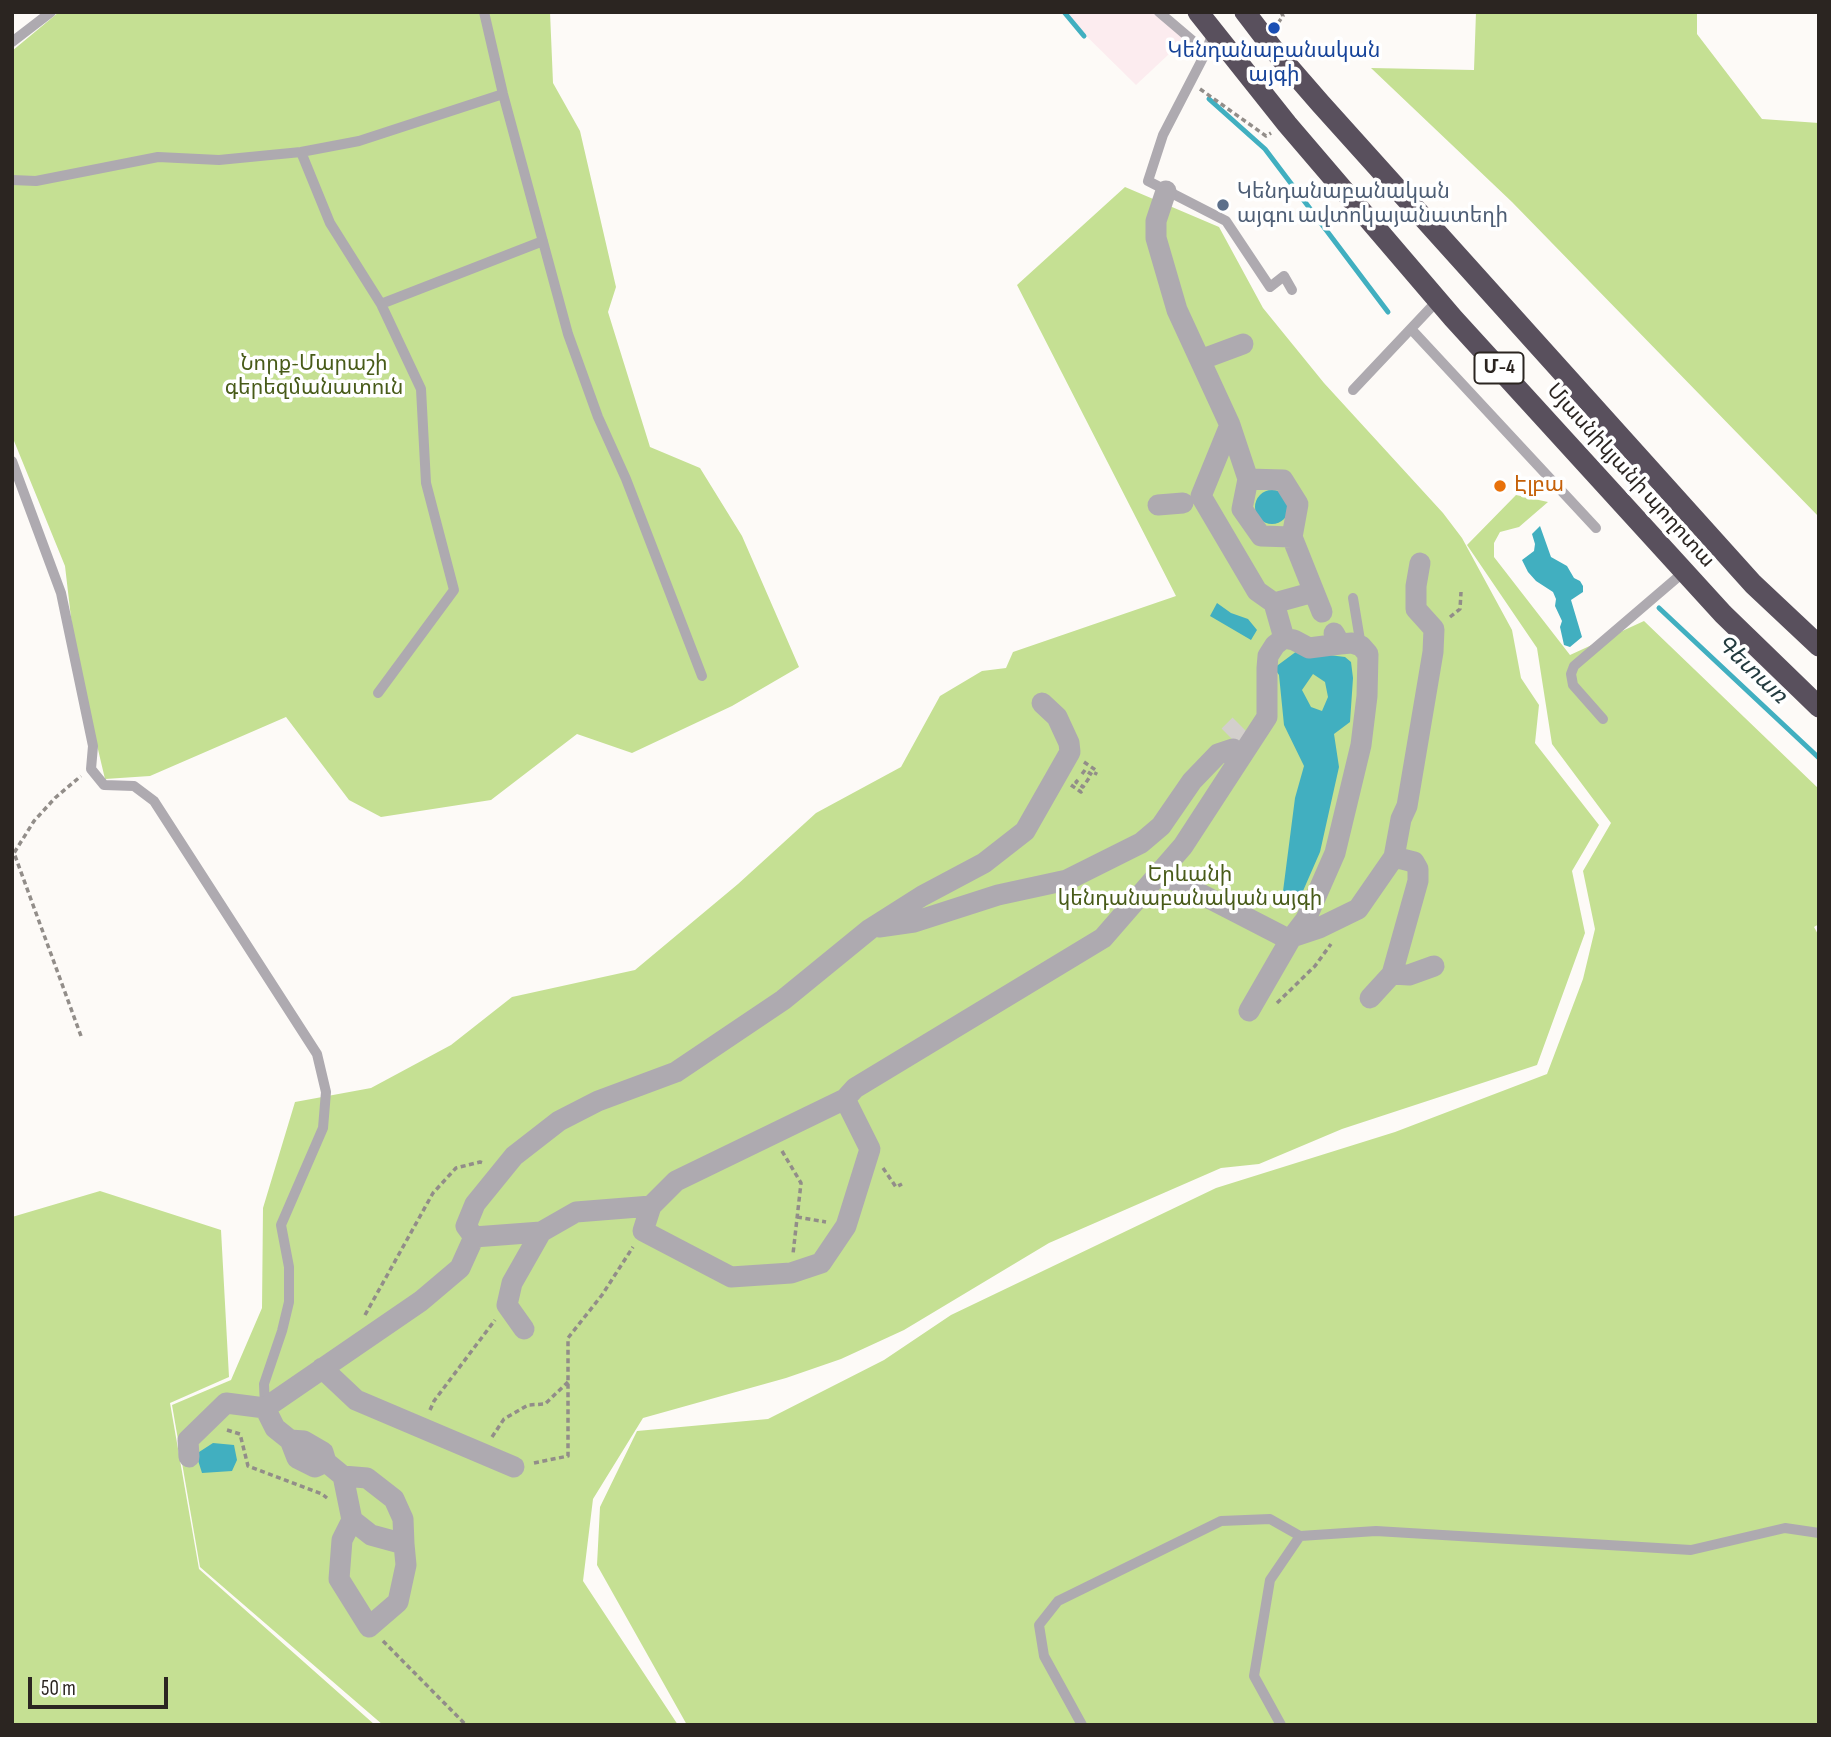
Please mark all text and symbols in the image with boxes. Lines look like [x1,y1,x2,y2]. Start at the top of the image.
marker: Կենդանաբանական այգի [1266,20,1282,36]
place label: Կենդանաբանական այգի [1168,39,1380,89]
place label: Կենդանաբանական այգու ավտոկայանատեղի [1237,180,1508,230]
marker: Կենդանաբանական այգու ավտոկայանատեղի [1215,197,1231,213]
park label: Նորք-Մարաշի գերեզմանատուն [225,352,403,402]
road number: Մ-4 [1474,352,1524,384]
street label: Մյասնիկյանի պողոտա [1541,379,1719,573]
place label: Էլբա [1514,473,1564,499]
marker: Էլբա [1492,478,1508,494]
water label: Գետառ [1709,630,1793,710]
park label: Երևանի կենդանաբանական այգի [1058,863,1322,913]
scale bar [32,1664,172,1708]
text: 50 m [41,1676,76,1701]

